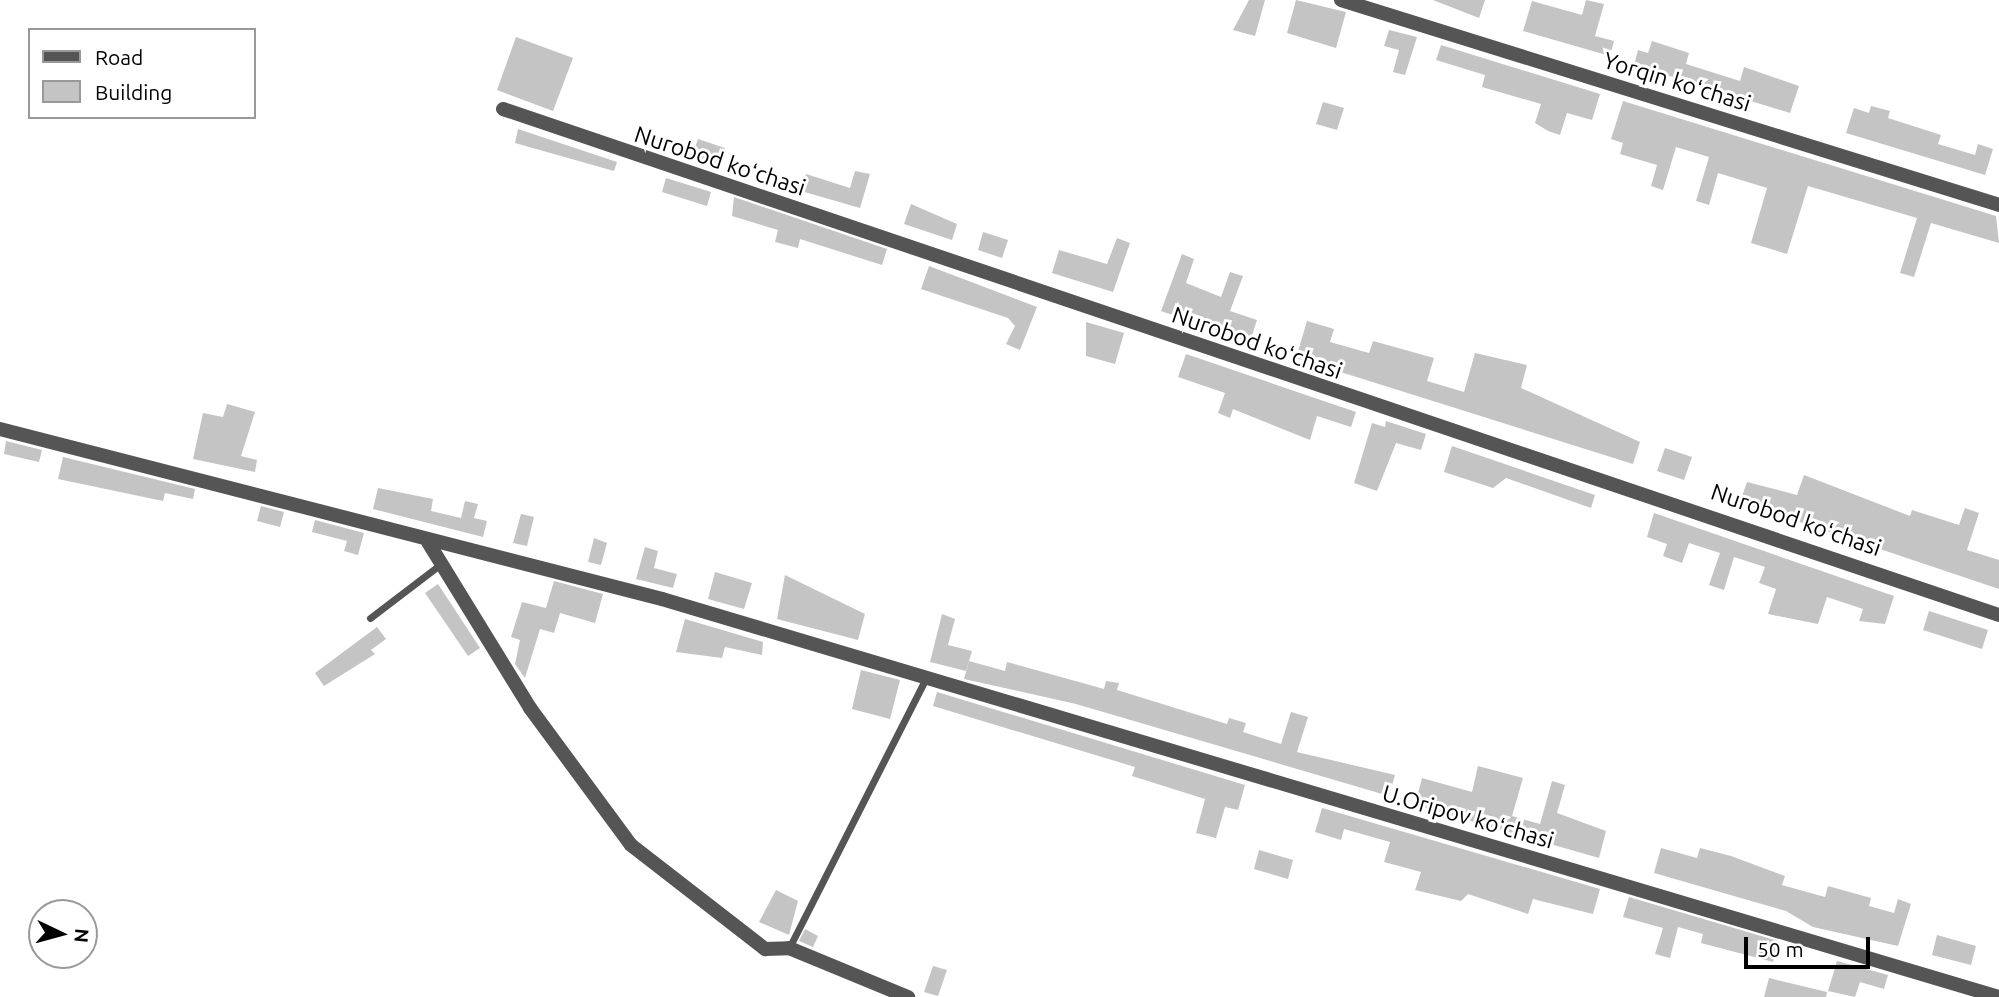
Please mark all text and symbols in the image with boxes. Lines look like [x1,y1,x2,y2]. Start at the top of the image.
legend [28,28,256,119]
text: Road [95,45,143,69]
street label: Yorqin koʻchasi [1600,46,1754,118]
text: Building [95,80,172,104]
street label: Nurobod koʻchasi [631,120,809,202]
street label: Nurobod koʻchasi [1168,301,1346,385]
street label: Nurobod koʻchasi [1707,478,1885,562]
street label: U.Oripov koʻchasi [1379,779,1557,855]
north arrow [28,899,98,969]
scale bar [1747,923,1873,967]
text: N [70,928,94,944]
text: 50 m [1757,937,1804,961]

